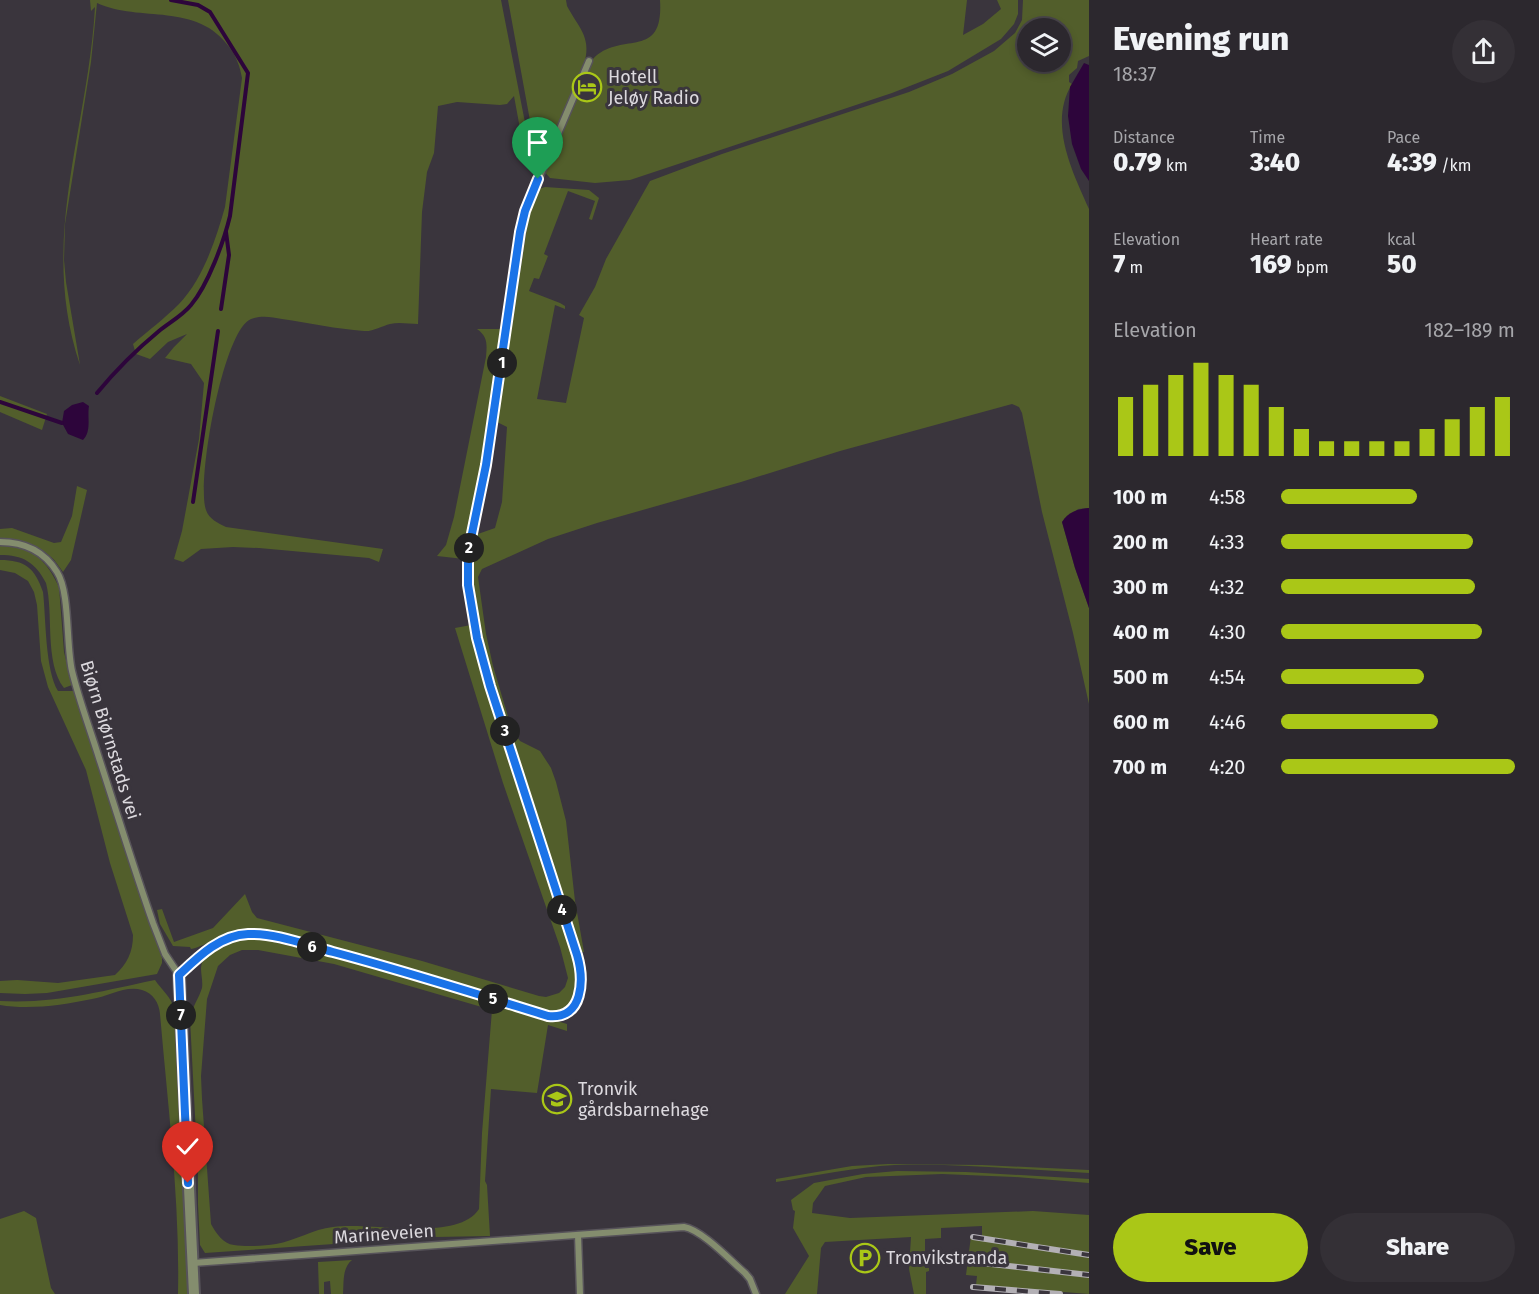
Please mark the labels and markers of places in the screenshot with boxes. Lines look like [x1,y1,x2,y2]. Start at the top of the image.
place label: Hotell Jeløy Radio [608,66,699,109]
hotel icon: Hotell Jeløy Radio [571,71,603,103]
pin [512,117,563,179]
pin: 1 [487,348,517,378]
pin: 2 [454,533,484,563]
pin: 3 [490,716,520,746]
pin: 4 [547,895,577,925]
pin: 6 [297,932,327,962]
pin: 5 [478,984,508,1014]
pin: 7 [166,1000,196,1030]
place label: Tronvik gårdsbarnehage [578,1078,709,1121]
school or university icon: Tronvik gårdsbarnehage [541,1083,573,1115]
pin [162,1121,213,1183]
parking icon: Tronvikstranda [849,1242,881,1274]
place label: Tronvikstranda [886,1247,1007,1269]

